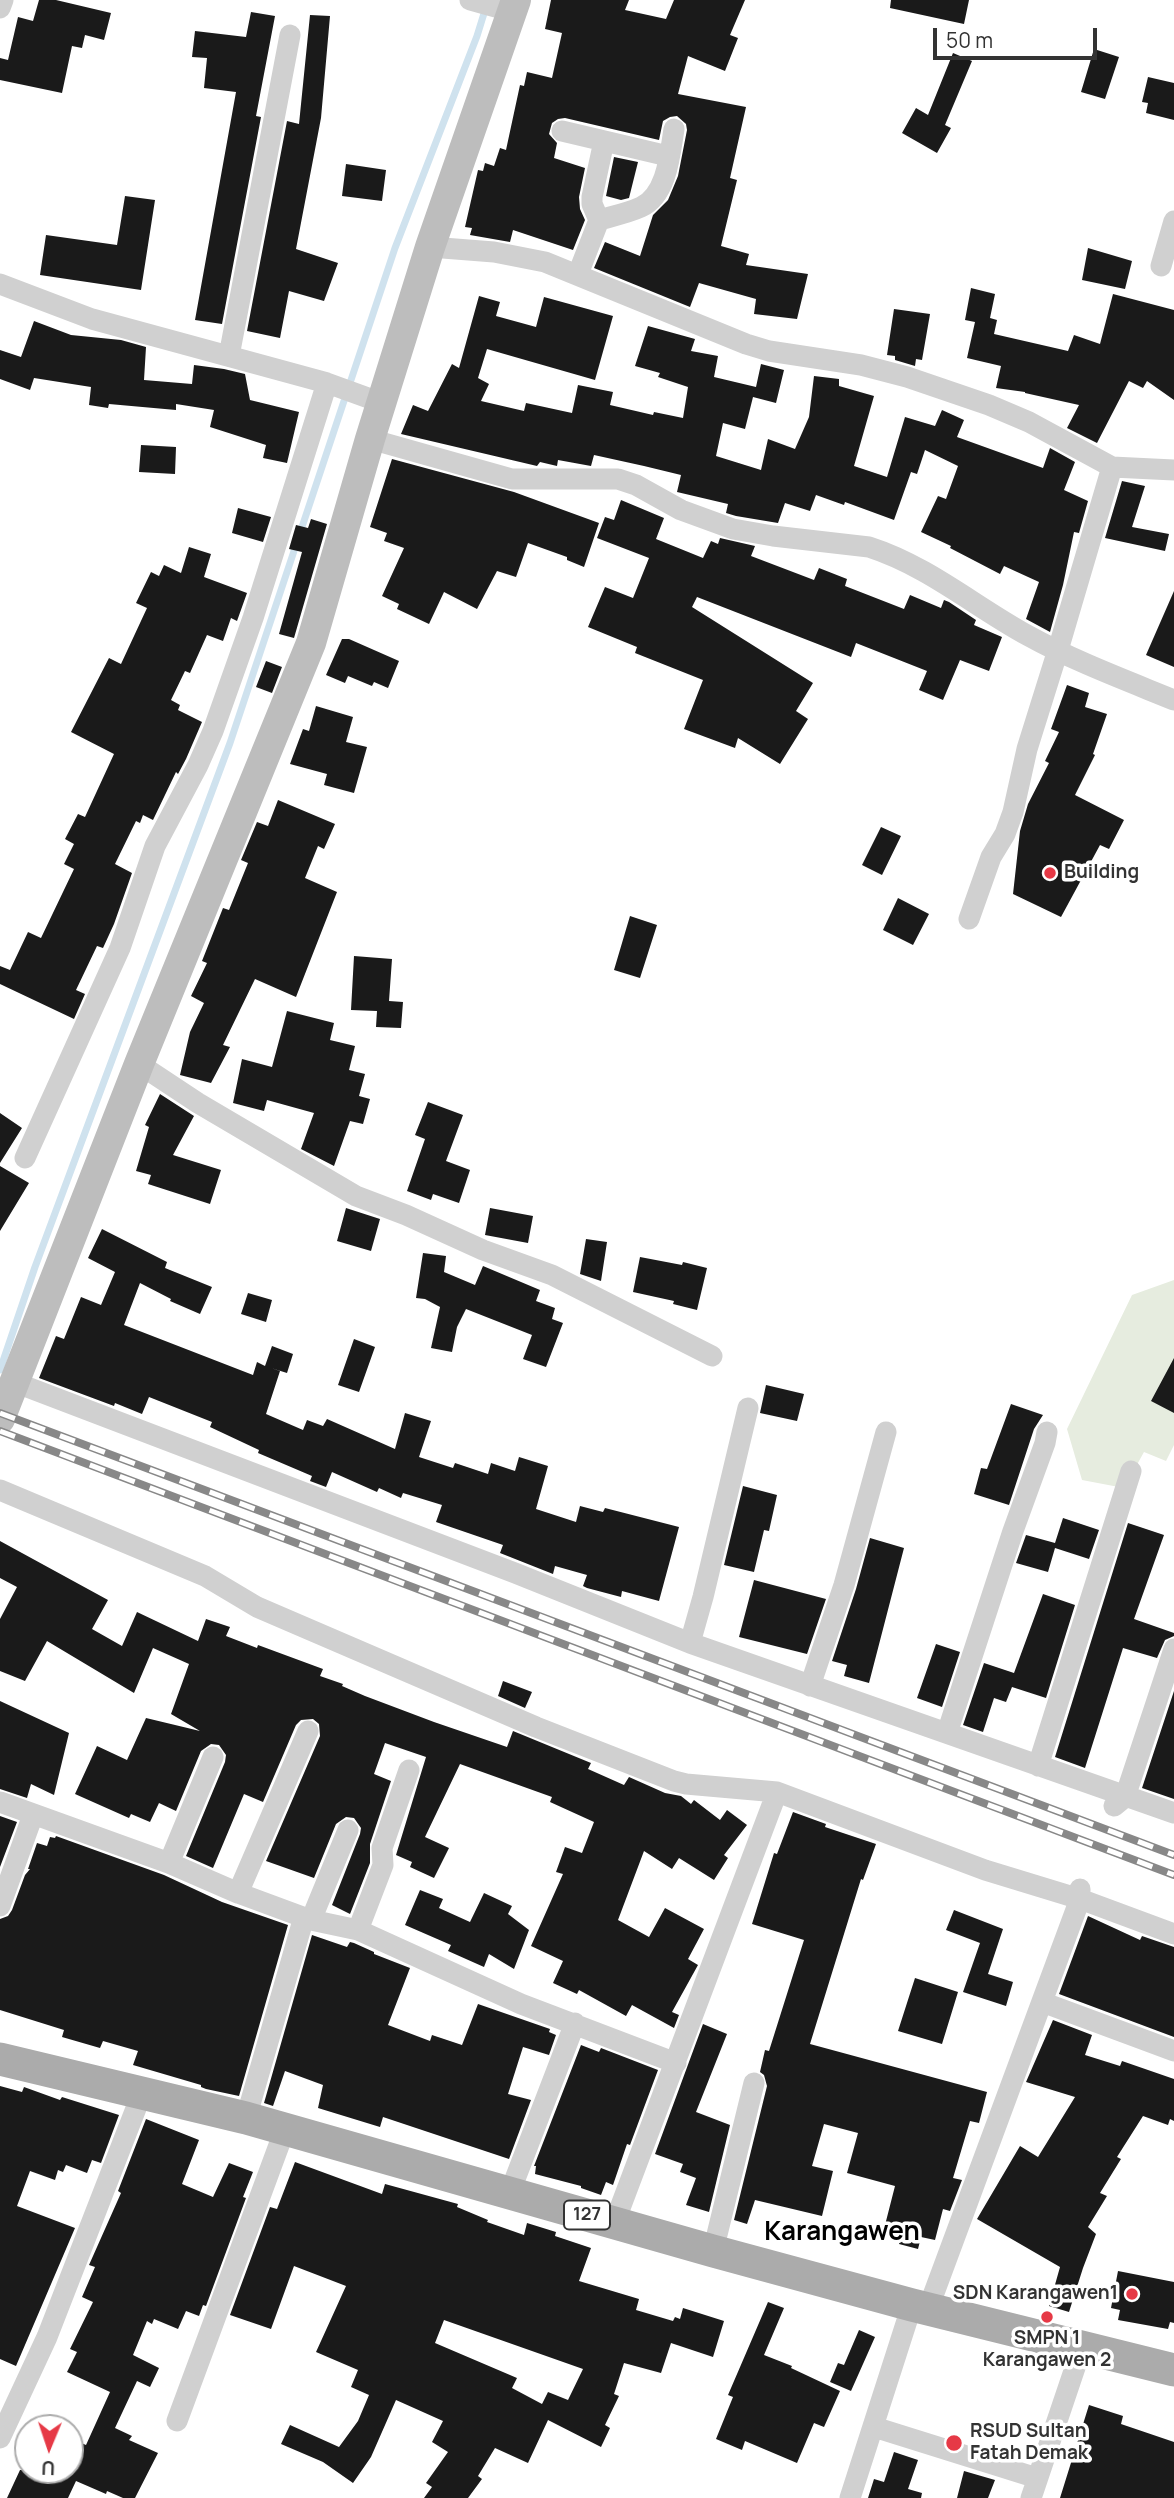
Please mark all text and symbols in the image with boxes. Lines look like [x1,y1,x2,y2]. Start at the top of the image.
scale bar [936,14,1100,58]
text: 50 m [946,26,993,54]
place label: Building [1064,862,1139,884]
marker: Building [1042,865,1058,881]
road number: 127 [564,2200,610,2230]
district label: Karangawen [764,2217,920,2249]
place label: SDN Karangawen1 [953,2283,1118,2305]
marker: SDN Karangawen1 [1124,2286,1140,2302]
marker: SMPN 1 Karangawen 2 [1039,2309,1055,2325]
place label: SMPN 1 Karangawen 2 [983,2328,1111,2372]
north arrow [14,2414,84,2484]
place label: RSUD Sultan Fatah Demak [970,2421,1088,2465]
marker: RSUD Sultan Fatah Demak [944,2433,964,2453]
text: U [41,2455,56,2481]

